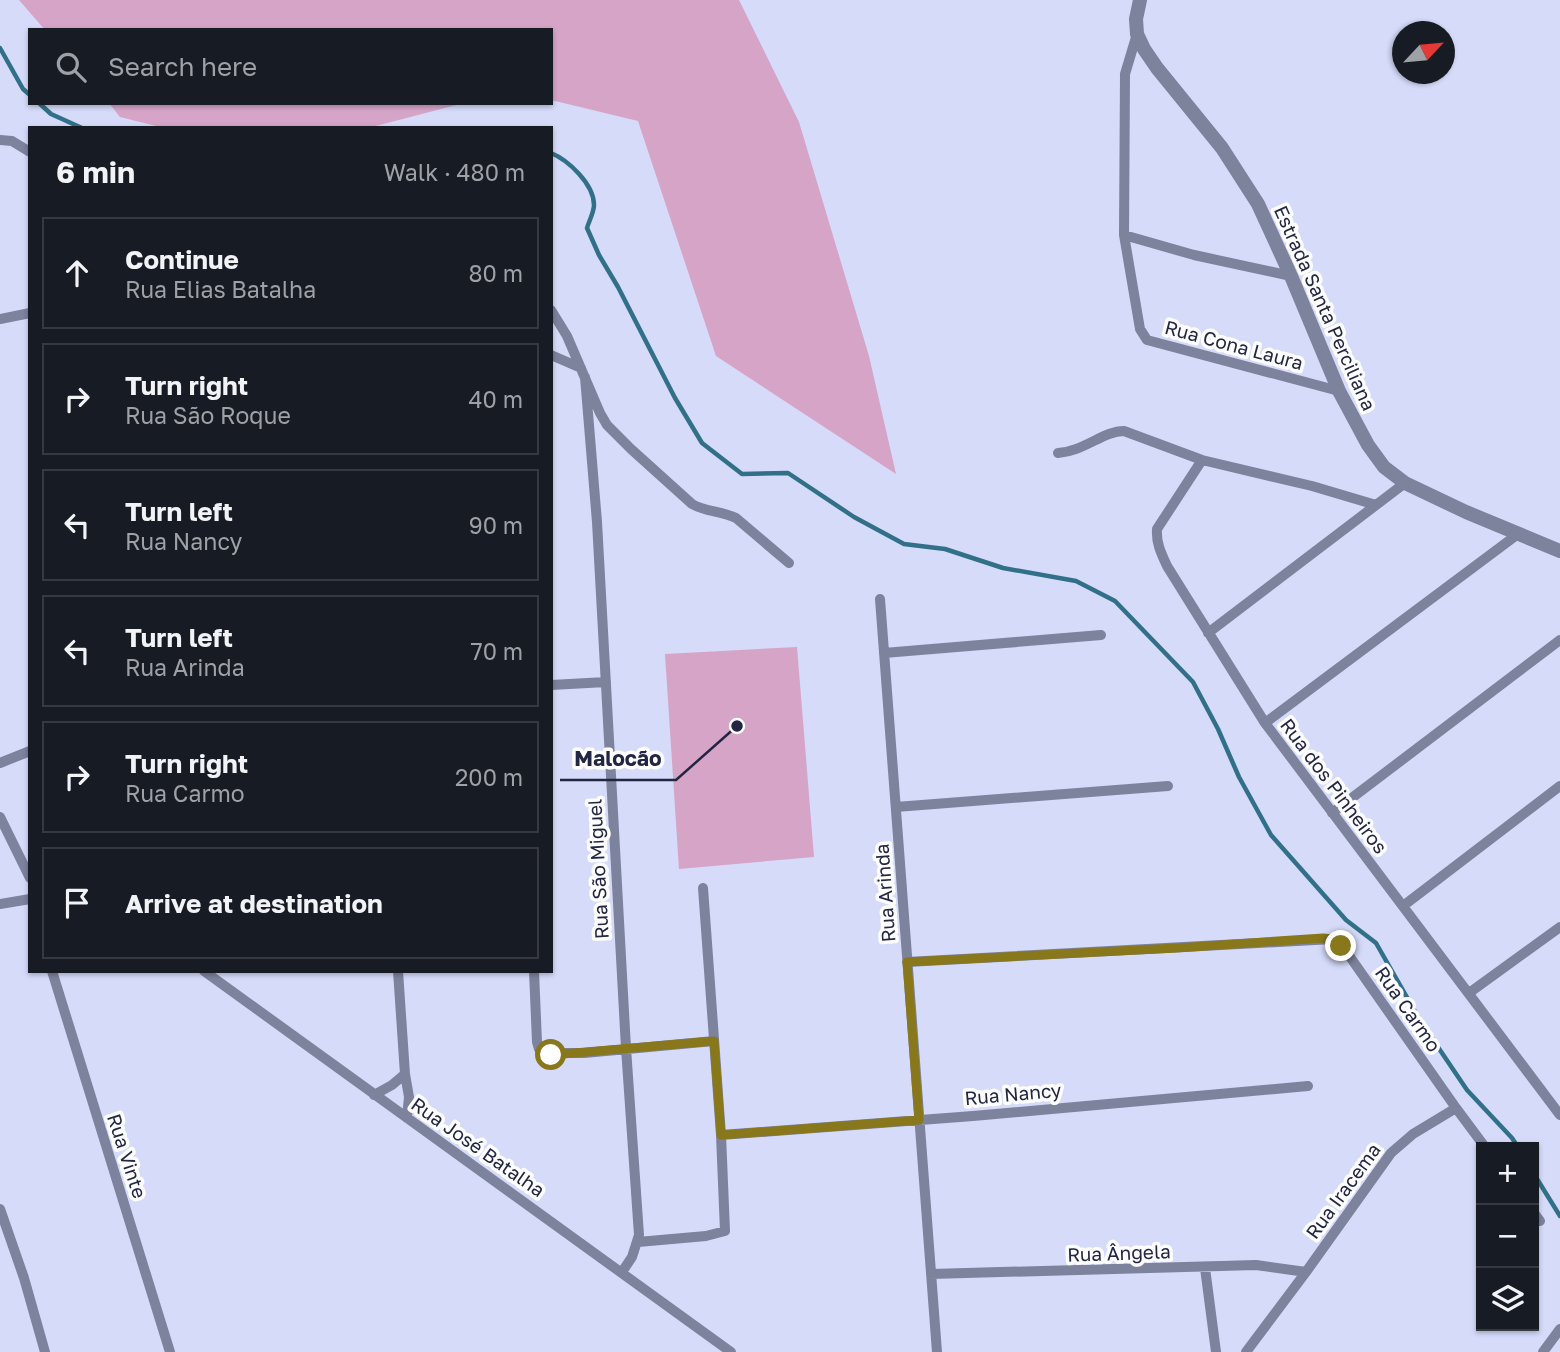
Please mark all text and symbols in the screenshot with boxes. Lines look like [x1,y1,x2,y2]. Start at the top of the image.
north arrow [1392,21,1455,84]
search box [28,28,553,105]
icon: search [52,48,90,86]
text: Search here [108,51,257,82]
text: 6 min [56,154,135,190]
text: Walk · 480 m [384,158,525,186]
street label: Estrada Santa Perciliana [1270,202,1381,414]
text: Continue [125,244,239,275]
icon: ahead [58,254,96,292]
text: 80 m [469,259,523,287]
text: Rua Elias Batalha [125,275,316,303]
street label: Rua Cona Laura [1162,315,1306,374]
text: Turn right [125,370,248,401]
icon: right [58,380,96,418]
text: 40 m [469,385,523,413]
text: Rua São Roque [125,401,291,429]
text: Turn left [125,496,233,527]
icon: left [58,506,96,544]
text: 90 m [469,511,523,539]
text: Rua Nancy [125,527,242,555]
text: Turn left [125,622,233,653]
icon: left [58,632,96,670]
text: 70 m [470,637,523,665]
text: Rua Arinda [125,653,245,681]
street label: Rua dos Pinheiros [1276,714,1393,858]
callout: Malocão [560,738,676,780]
text: Malocão [574,745,662,771]
text: Turn right [125,748,248,779]
icon: right [58,758,96,796]
text: 200 m [455,763,523,791]
text: Rua Carmo [125,779,245,807]
street label: Rua São Miguel [582,798,613,940]
street label: Rua Arinda [870,843,899,943]
icon: arrive [58,884,96,922]
text: Arrive at destination [125,888,383,919]
route end [1325,930,1356,961]
street label: Rua Carmo [1371,962,1446,1056]
route start [535,1039,566,1070]
street label: Rua Nancy [964,1078,1063,1109]
street label: Rua José Batalha [407,1092,549,1201]
street label: Rua Vinte [103,1111,152,1201]
street label: Rua Iracema [1300,1138,1385,1243]
map controls [1476,1142,1539,1331]
button: + [1476,1142,1539,1205]
button: − [1476,1205,1539,1268]
street label: Rua Ângela [1067,1239,1171,1266]
button: layers [1476,1268,1539,1331]

